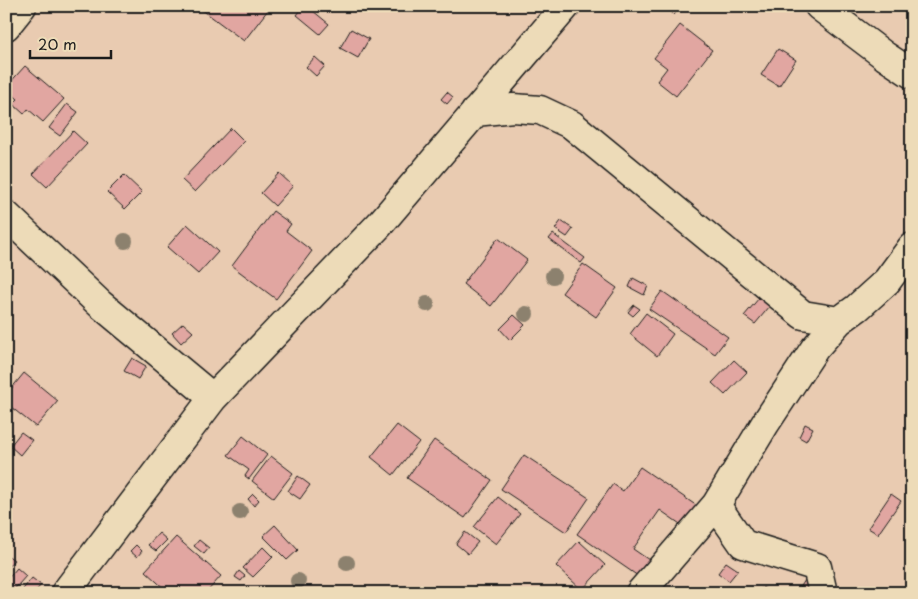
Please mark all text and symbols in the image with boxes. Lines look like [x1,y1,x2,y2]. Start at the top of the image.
scale bar [30,28,111,60]
text: 20 m [38,32,77,55]

